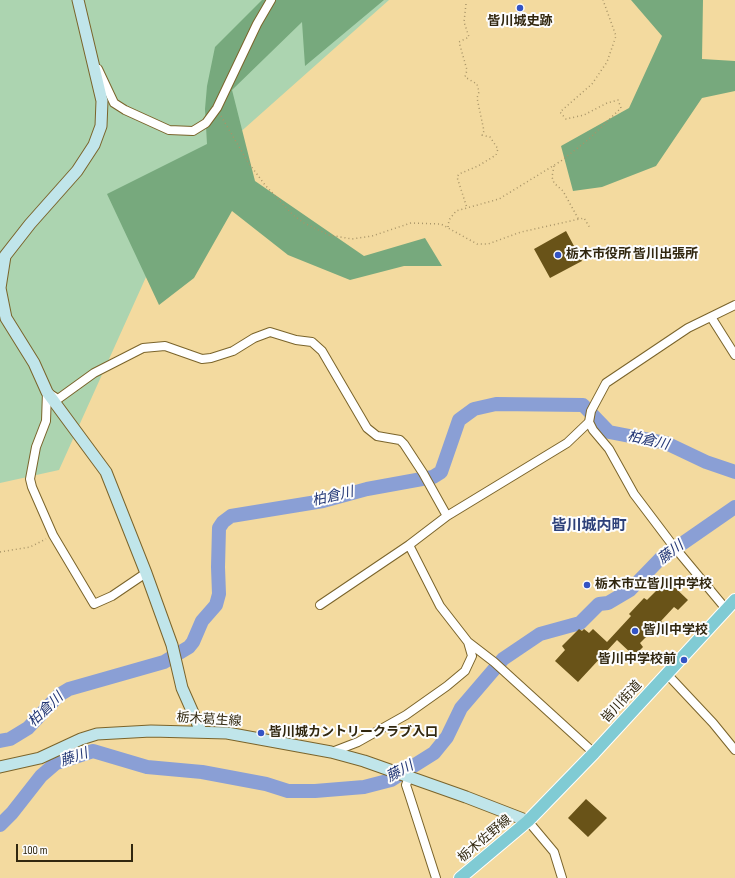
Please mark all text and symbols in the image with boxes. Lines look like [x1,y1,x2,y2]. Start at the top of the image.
marker: 皆川城史跡 [515,3,525,13]
place label: 皆川城史跡 [488,14,552,30]
place label: 栃木市役所 皆川出張所 [566,247,698,263]
marker: 栃木市役所 皆川出張所 [553,250,563,260]
water label: 柏倉川 [626,428,670,454]
water label: 柏倉川 [311,484,355,510]
district label: 皆川城内町 [552,517,626,535]
water label: 藤川 [655,538,687,568]
place label: 栃木市立皆川中学校 [595,577,712,593]
marker: 栃木市立皆川中学校 [582,580,592,590]
place label: 皆川中学校 [643,623,708,639]
marker: 皆川中学校 [630,626,640,636]
place label: 皆川中学校前 [598,652,676,668]
marker: 皆川中学校前 [679,655,689,665]
street label: 皆川街道 [599,678,645,726]
water label: 柏倉川 [25,689,67,731]
street label: 栃木葛生線 [176,710,242,730]
place label: 皆川城カントリークラブ入口 [269,725,438,741]
marker: 皆川城カントリークラブ入口 [256,728,266,738]
water label: 藤川 [58,745,90,771]
water label: 藤川 [384,758,416,786]
street label: 栃木佐野線 [455,812,515,866]
scale bar [18,836,135,862]
text: 100 m [23,843,48,858]

